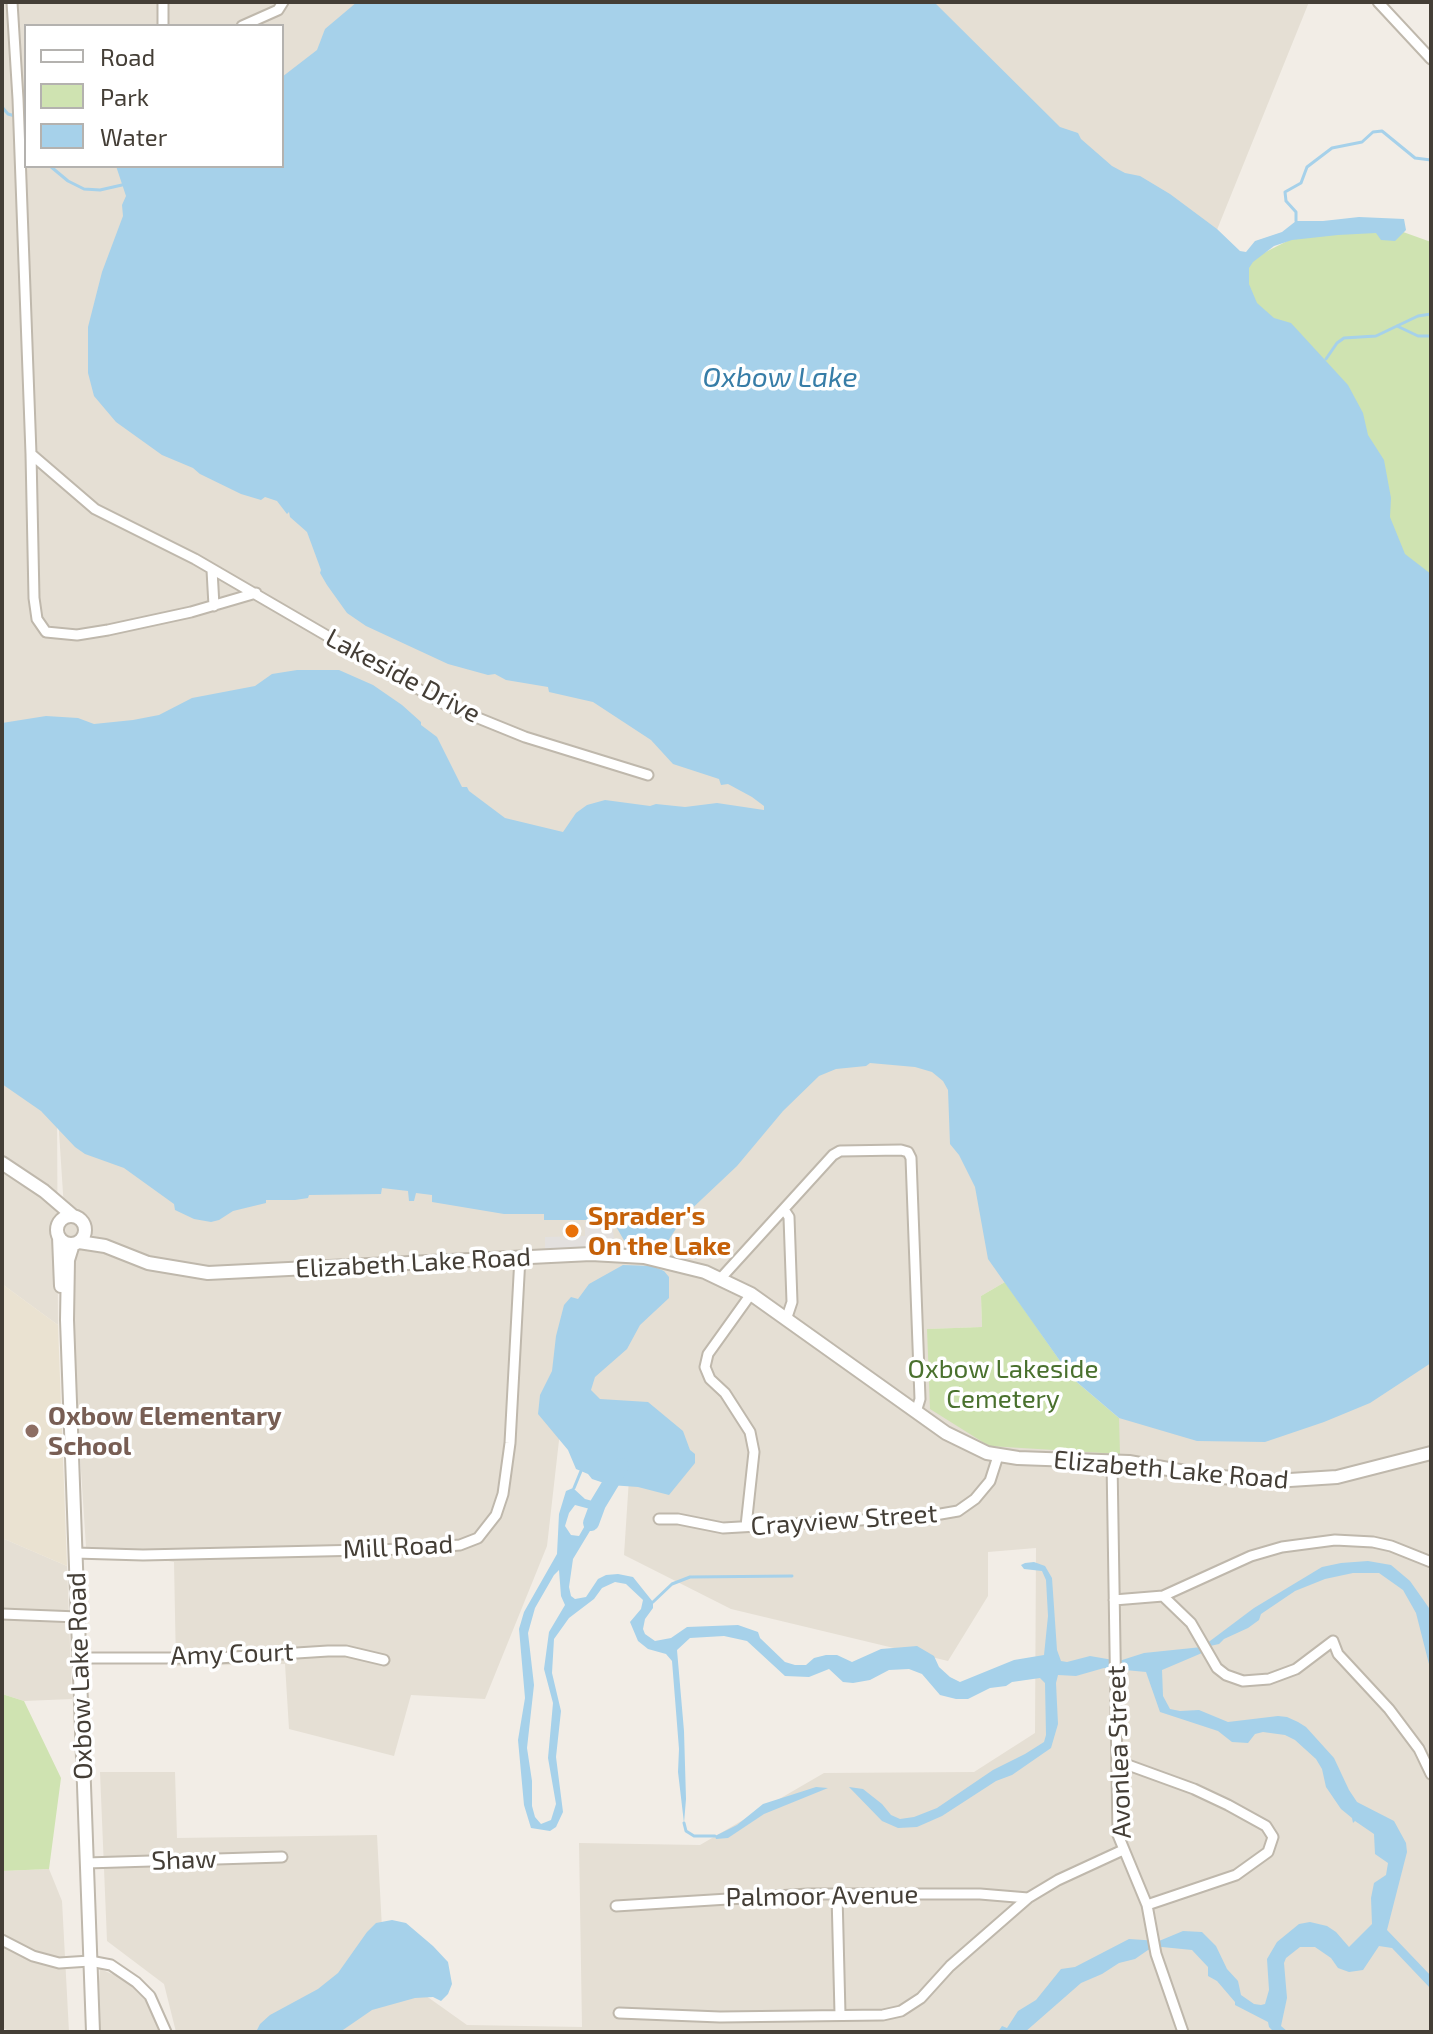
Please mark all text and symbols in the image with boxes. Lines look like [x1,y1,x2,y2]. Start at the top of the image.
legend [24,24,284,168]
text: Road [100,42,155,71]
text: Park [100,82,149,111]
text: Water [100,122,167,151]
water label: Oxbow Lake [703,361,857,395]
street label: Lakeside Drive [320,622,486,730]
place label: Sprader's On the Lake [588,1200,731,1262]
marker: Sprader's On the Lake [563,1222,581,1240]
street label: Elizabeth Lake Road [294,1241,532,1285]
park label: Oxbow Lakeside Cemetery [908,1353,1098,1414]
place label: Oxbow Elementary School [48,1400,282,1462]
marker: Oxbow Elementary School [23,1422,41,1440]
street label: Elizabeth Lake Road [1052,1444,1290,1496]
street label: Crayview Street [750,1498,938,1542]
street label: Mill Road [342,1529,454,1565]
street label: Oxbow Lake Road [61,1572,99,1780]
street label: Amy Court [170,1636,294,1672]
street label: Avonlea Street [1100,1665,1138,1839]
street label: Shaw [151,1843,217,1877]
street label: Palmoor Avenue [725,1879,919,1913]

